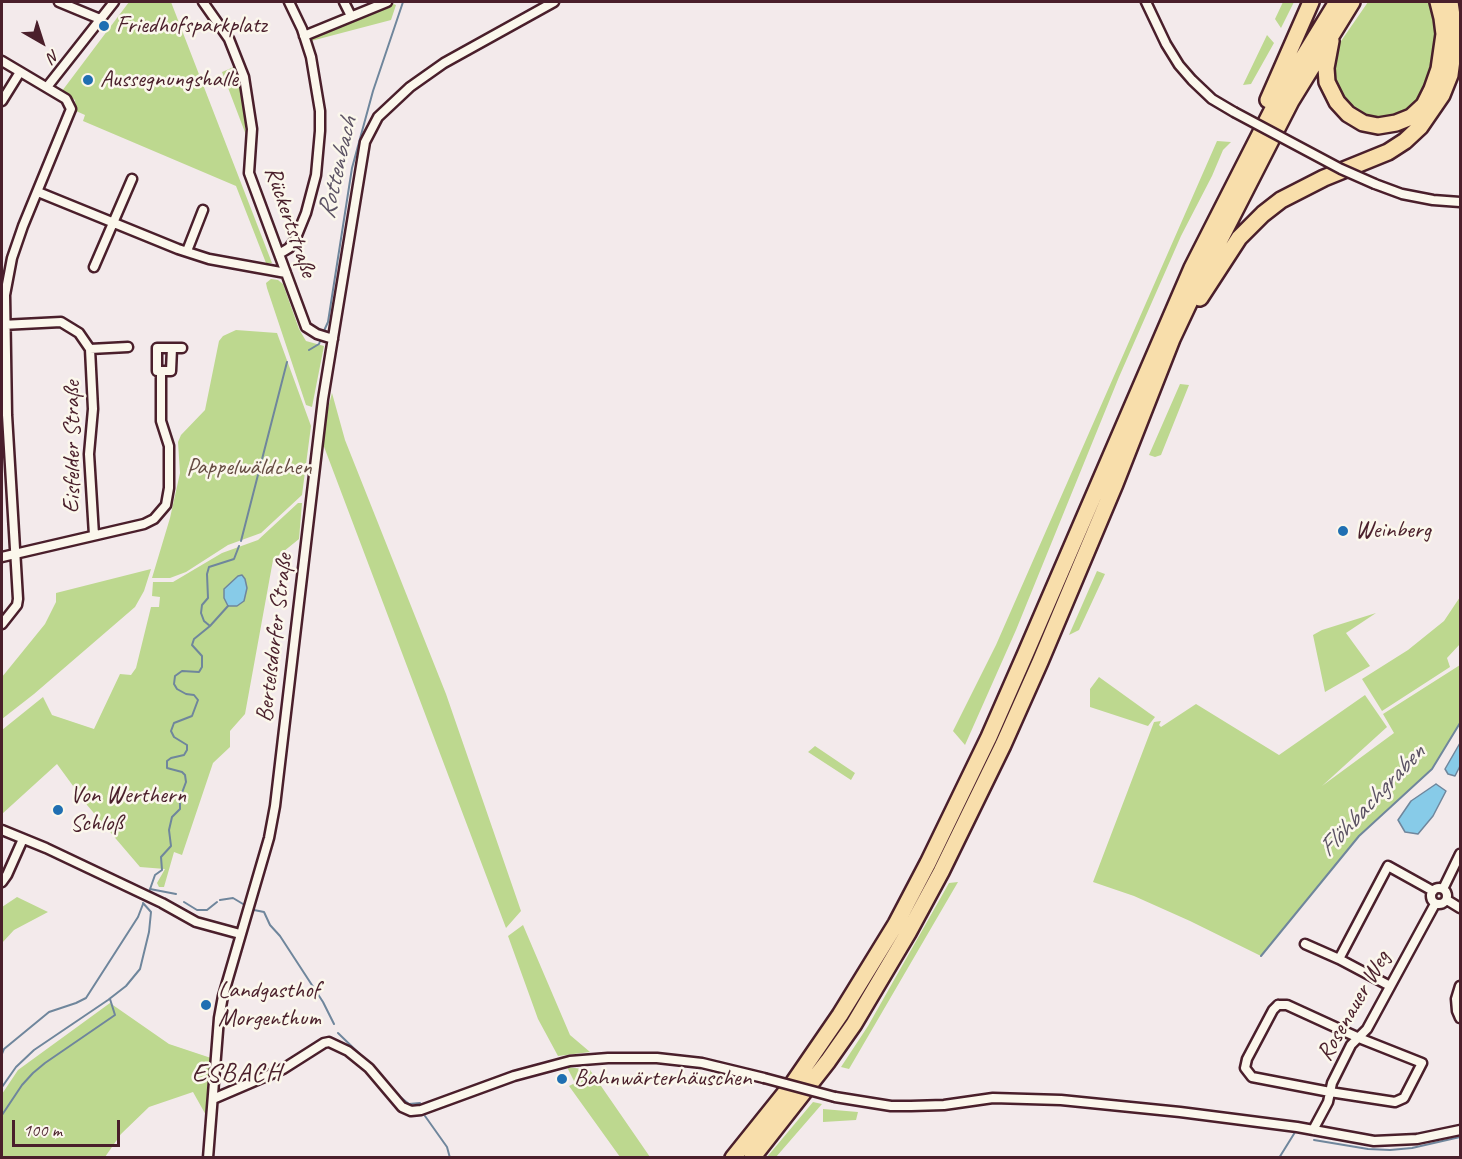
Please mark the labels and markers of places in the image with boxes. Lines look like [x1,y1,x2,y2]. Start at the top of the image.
place label: Friedhofsparkplatz [116,12,267,40]
marker: Friedhofsparkplatz [97,19,111,33]
place label: Aussegnungshalle [100,66,238,94]
marker: Aussegnungshalle [81,73,95,87]
place label: Weinberg [1355,517,1431,545]
marker: Weinberg [1336,524,1350,538]
place label: Von Werthern Schloß [70,782,186,838]
marker: Von Werthern Schloß [51,803,65,817]
place label: Landgasthof Morgenthum [218,977,321,1033]
marker: Landgasthof Morgenthum [199,998,213,1012]
place label: Bahnwärterhäuschen [574,1065,751,1093]
marker: Bahnwärterhäuschen [555,1072,569,1086]

